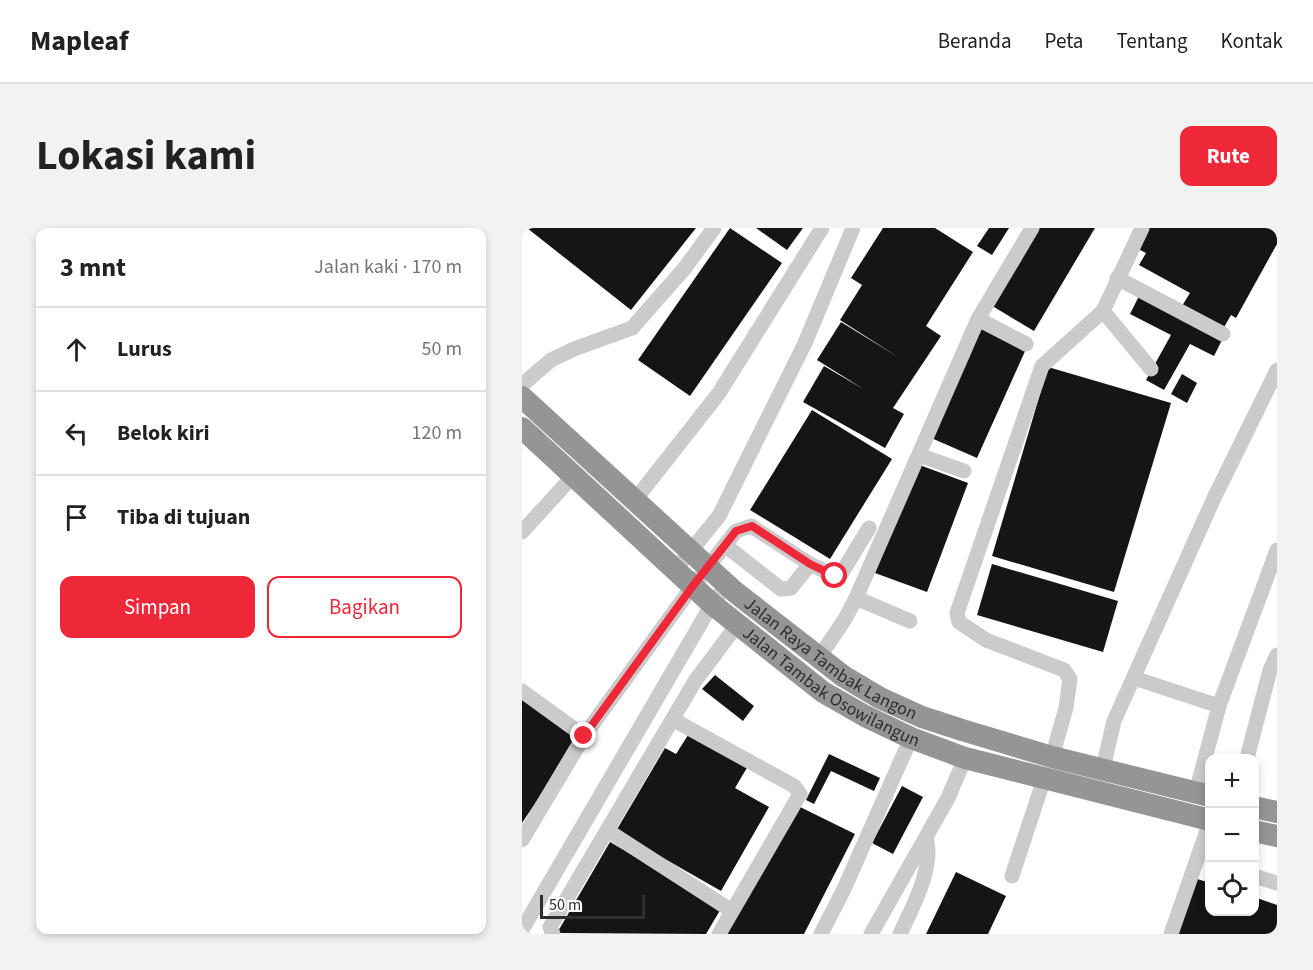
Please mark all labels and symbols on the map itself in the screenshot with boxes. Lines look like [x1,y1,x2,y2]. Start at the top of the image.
route start [821,562,847,588]
street label: Jalan Raya Tambak Langon [739,592,921,726]
street label: Jalan Tambak Osowilangun [737,621,923,753]
route end [570,722,596,748]
scale bar [540,892,645,920]

